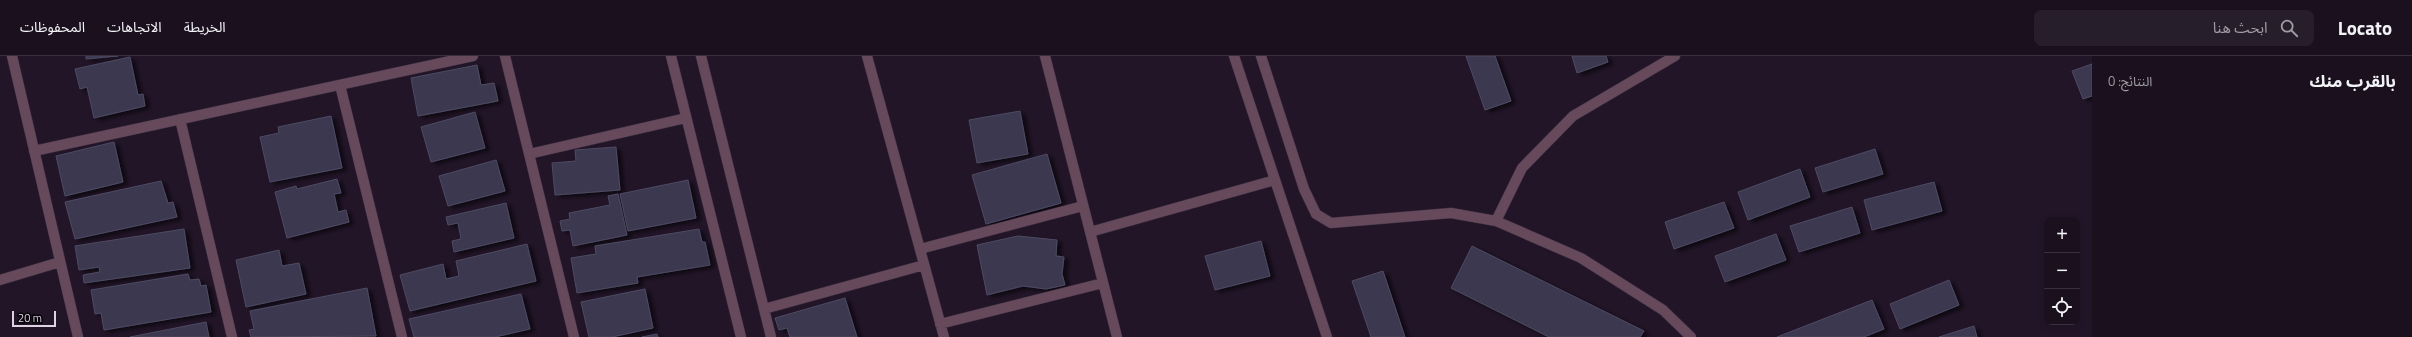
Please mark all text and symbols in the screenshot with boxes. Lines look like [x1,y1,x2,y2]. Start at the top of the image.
search box [2034,10,2314,46]
text: Locato [2338,13,2392,42]
text: المحفوظات [20,16,85,37]
text: الاتجاهات [107,16,162,37]
text: الخريطة [184,16,226,37]
text: ابحث هنا [2213,16,2268,39]
icon: search [2278,17,2300,39]
text: بالقرب منك [2309,68,2396,94]
text: النتائج: 0 [2108,71,2152,91]
map controls [2044,217,2080,325]
button: + [2044,217,2080,253]
button: − [2044,253,2080,289]
button: locate [2044,289,2080,325]
scale bar [12,309,56,328]
text: 20 m [18,310,42,326]

